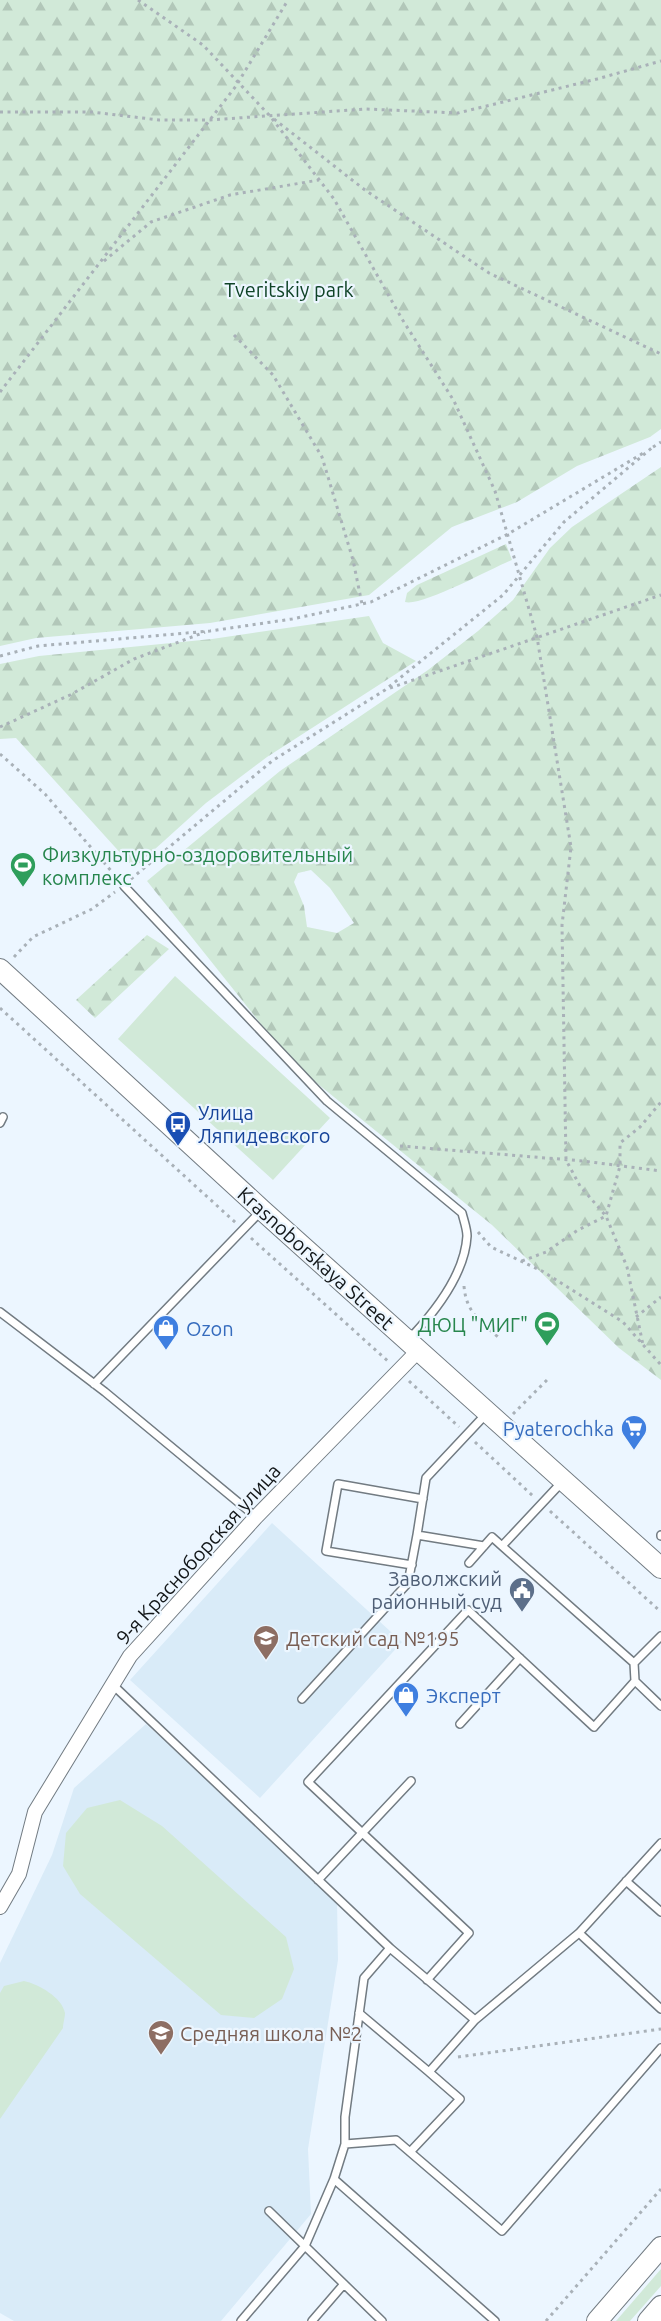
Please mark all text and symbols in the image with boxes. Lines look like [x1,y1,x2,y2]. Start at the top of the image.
park label: Tveritskiy park [224,278,354,301]
place label: Физкультурно-оздоровительный комплекс [42,843,353,889]
sports icon: Физкультурно-оздоровительный комплекс [8,850,38,888]
place label: Улица Ляпидевского [198,1101,330,1147]
bus stop icon: Улица Ляпидевского [163,1109,193,1147]
street label: Krasnoborskaya Street [233,1182,399,1334]
sports icon: ДЮЦ "МИГ" [532,1309,562,1347]
shop icon: Ozon [151,1313,181,1351]
place label: ДЮЦ "МИГ" [417,1313,528,1336]
place label: Ozon [186,1317,234,1340]
supermarket icon: Pyaterochka [619,1413,649,1451]
place label: Pyaterochka [503,1417,614,1440]
street label: 9-я Красноборская улица [111,1459,285,1649]
place label: Заволжский районный суд [371,1567,502,1613]
public building icon: Заволжский районный суд [507,1575,537,1613]
school or university icon: Детский сад №195 [251,1623,281,1661]
place label: Детский сад №195 [286,1627,459,1650]
shop icon: Эксперт [391,1680,421,1718]
place label: Эксперт [426,1684,501,1707]
school or university icon: Средняя школа №2 [146,2018,176,2056]
place label: Средняя школа №2 [180,2022,362,2045]

